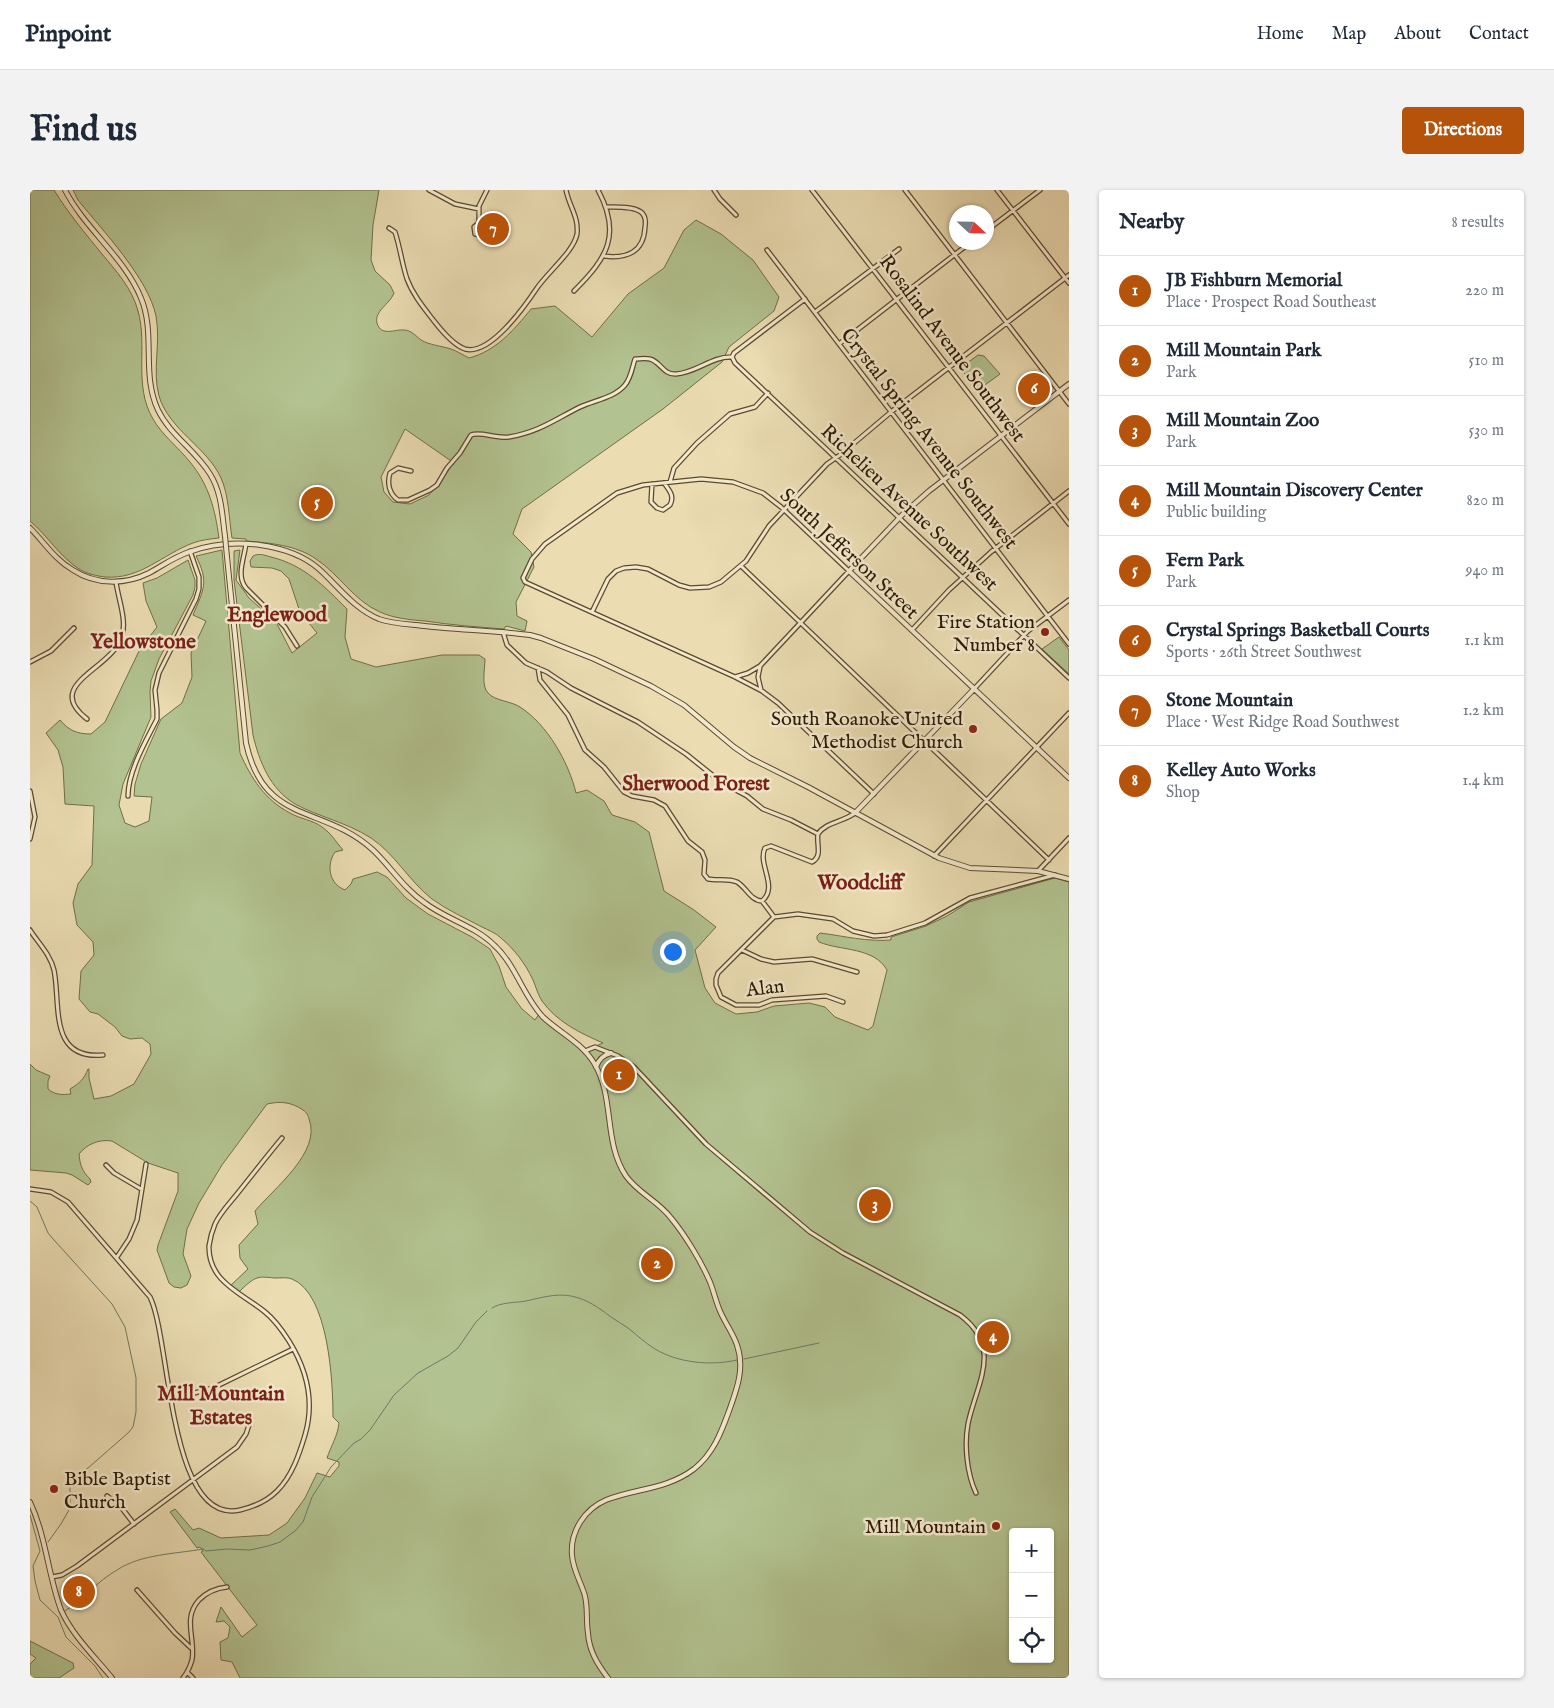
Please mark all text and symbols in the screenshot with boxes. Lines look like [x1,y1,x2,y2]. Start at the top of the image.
text: Pinpoint [25,19,111,50]
text: Home [1257,23,1304,46]
text: Map [1332,23,1366,46]
text: About [1394,23,1441,46]
text: Contact [1469,23,1529,46]
button: Directions [1402,107,1524,154]
text: Find us [30,108,137,153]
north arrow [949,205,994,250]
text: Nearby [1119,209,1184,236]
pin: 7 [477,210,509,248]
text: 8 results [1452,213,1504,233]
street label: Rosalind Avenue Southwest [873,250,1031,448]
text: JB Fishburn Memorial [1166,269,1342,293]
text: 1 [1132,281,1138,301]
text: 220 m [1465,281,1504,301]
text: Place · Prospect Road Southeast [1166,293,1377,313]
street label: Crystal Spring Avenue Southwest [835,323,1023,554]
text: Mill Mountain Park [1166,339,1322,363]
text: 2 [1131,351,1139,371]
text: 510 m [1469,351,1504,371]
text: Park [1166,363,1196,383]
pin: 6 [1018,370,1050,408]
text: Mill Mountain Zoo [1166,409,1319,433]
street label: Richelieu Avenue Southwest [815,419,1003,597]
text: 3 [1132,421,1138,441]
text: 530 m [1469,421,1504,441]
text: Park [1166,433,1196,453]
text: Mill Mountain Discovery Center [1166,479,1423,503]
street label: South Jefferson Street [774,483,924,625]
pin: 5 [301,484,333,522]
text: 4 [1131,491,1139,511]
text: 820 m [1467,491,1504,511]
text: Public building [1166,503,1266,523]
text: Fern Park [1166,549,1244,573]
text: 5 [1132,561,1138,581]
text: 940 m [1466,561,1504,581]
text: Park [1166,573,1196,593]
district label: Englewood [227,602,328,629]
place label: Fire Station Number 8 [937,610,1035,658]
text: Crystal Springs Basketball Courts [1166,619,1429,643]
marker: Fire Station Number 8 [1039,626,1051,638]
district label: Yellowstone [90,629,196,656]
text: 6 [1132,631,1138,651]
text: 1.1 km [1464,631,1504,651]
text: Sports · 26th Street Southwest [1166,643,1362,663]
text: Stone Mountain [1166,689,1293,713]
text: 7 [1131,701,1139,721]
text: 1.2 km [1463,701,1504,721]
place label: South Roanoke United Methodist Church [771,707,963,755]
text: Place · West Ridge Road Southwest [1166,713,1399,733]
marker: South Roanoke United Methodist Church [967,723,979,735]
text: Kelley Auto Works [1166,759,1316,783]
district label: Sherwood Forest [622,771,771,798]
text: 8 [1132,771,1138,791]
text: 1.4 km [1462,771,1504,791]
text: Shop [1166,783,1200,803]
district label: Woodcliff [816,870,905,897]
your location [660,939,686,965]
street label: Alan [744,974,786,1003]
pin: 1 [603,1056,635,1094]
pin: 3 [859,1186,891,1224]
pin: 2 [641,1245,673,1283]
pin: 4 [977,1318,1009,1356]
district label: Mill Mountain Estates [157,1381,285,1432]
place label: Bible Baptist Church [64,1467,171,1515]
marker: Bible Baptist Church [48,1483,60,1495]
place label: Mill Mountain [865,1515,986,1540]
marker: Mill Mountain [990,1520,1002,1532]
map controls [1009,1528,1054,1663]
button: + [1009,1528,1054,1573]
pin: 8 [63,1573,95,1611]
button: − [1009,1573,1054,1618]
button: locate [1009,1618,1054,1663]

